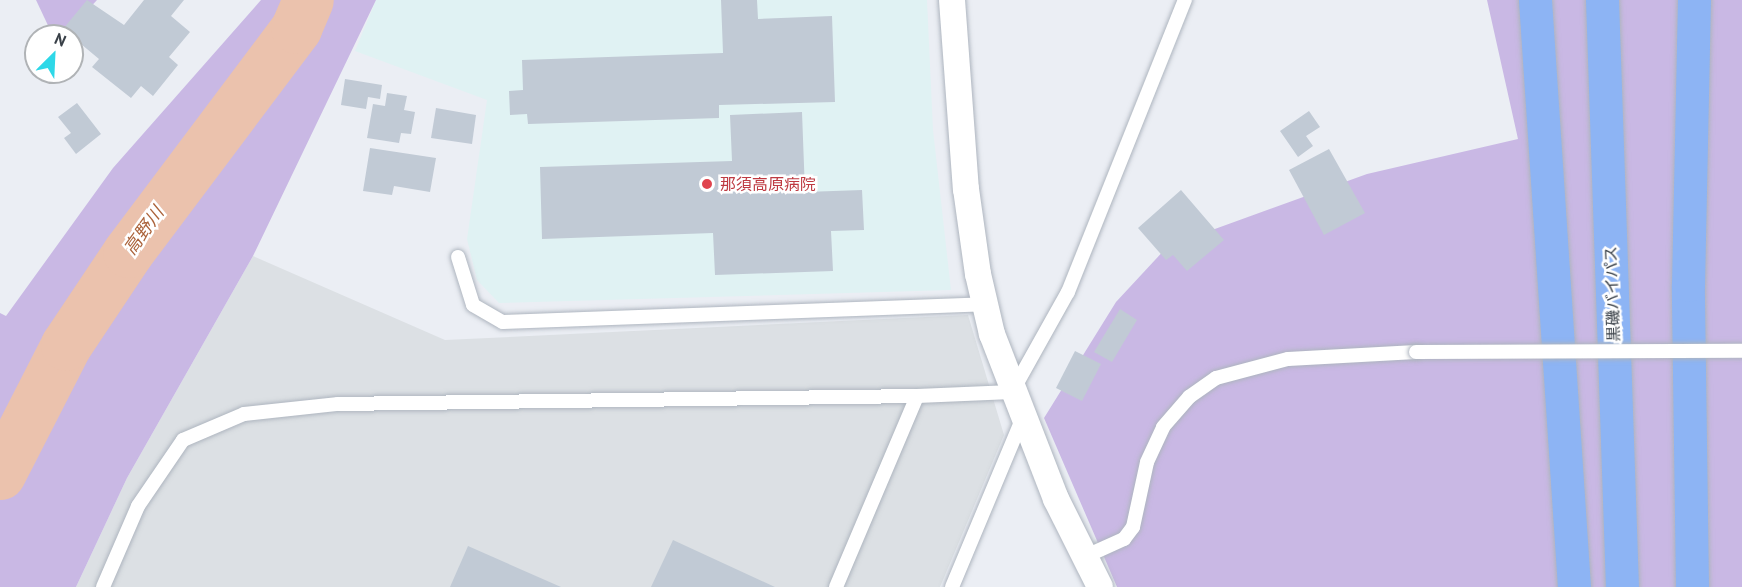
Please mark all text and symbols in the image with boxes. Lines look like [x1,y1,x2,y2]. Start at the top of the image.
north arrow [24,24,84,84]
text: N [52,28,69,51]
place label: 那須高原病院 [720,174,816,194]
marker: 那須高原病院 [698,175,716,193]
water label: 高野川 [119,203,169,259]
street label: 黒磯バイパス [1601,246,1623,342]

